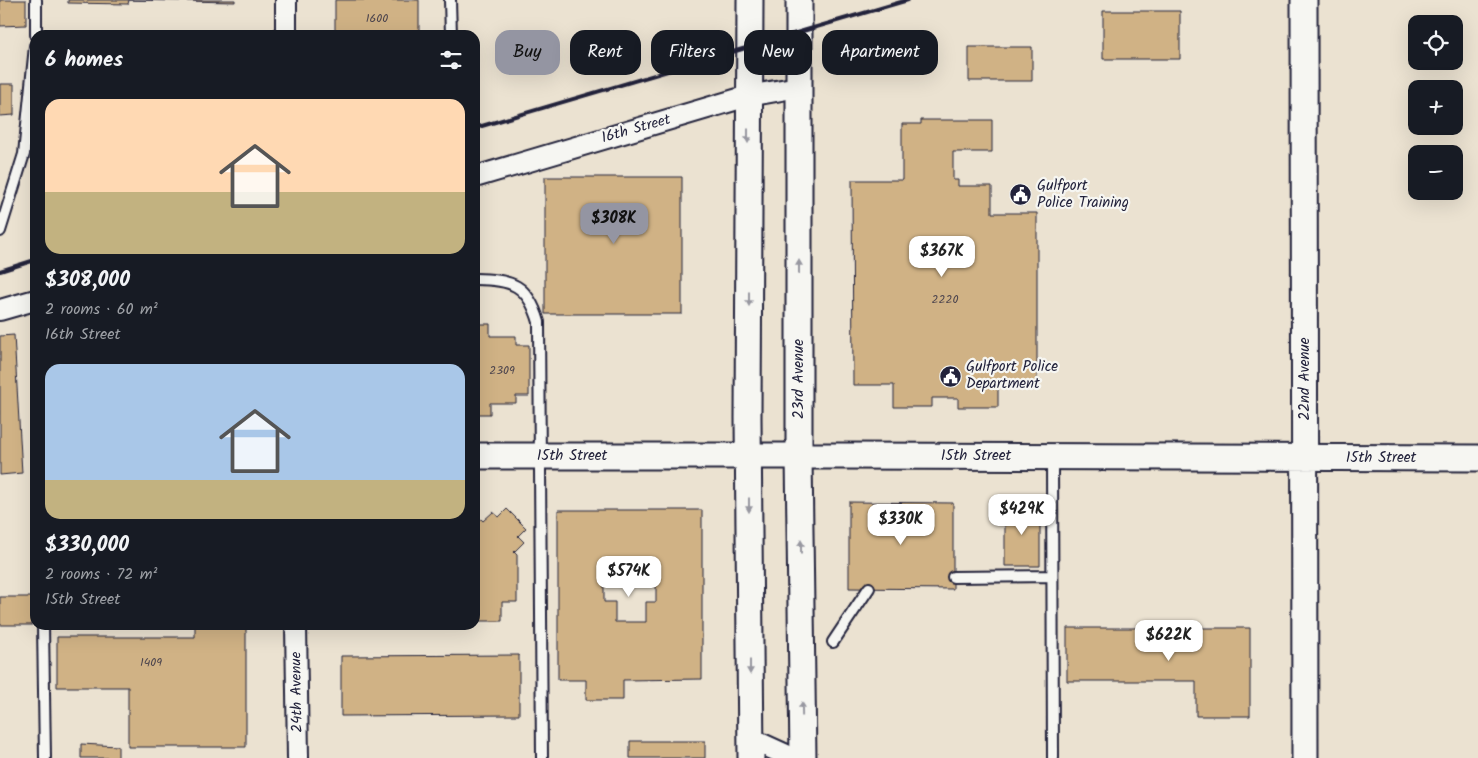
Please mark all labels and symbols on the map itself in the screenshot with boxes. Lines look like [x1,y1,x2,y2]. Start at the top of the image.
house number: 1600 [366,9,388,28]
street label: 16th Street [599,108,674,150]
one-way arrow [744,128,752,144]
place label: Gulfport Police Training [1037,174,1129,215]
public building icon: Gulfport Police Training [1009,183,1033,207]
pin: $308K [579,202,649,245]
pin: $367K [907,236,977,278]
one-way arrow [795,259,803,275]
house number: 2220 [932,290,958,309]
one-way arrow [745,291,753,307]
street label: 22nd Avenue [1293,337,1317,421]
street label: 23rd Avenue [787,339,811,419]
place label: Gulfport Police Department [966,355,1058,396]
house number: 2309 [489,361,515,380]
public building icon: Gulfport Police Department [938,364,962,388]
street label: 15th Street [537,444,608,468]
street label: 15th Street [941,444,1012,468]
street label: 15th Street [1346,446,1417,470]
pin: $429K [987,494,1057,536]
one-way arrow [745,497,753,513]
pin: $330K [866,504,936,546]
one-way arrow [797,539,805,555]
pin: $574K [594,556,664,598]
pin: $622K [1134,620,1204,662]
street label: 24th Avenue [284,651,310,733]
house number: 1409 [140,653,162,672]
one-way arrow [746,660,754,676]
one-way arrow [798,701,806,717]

